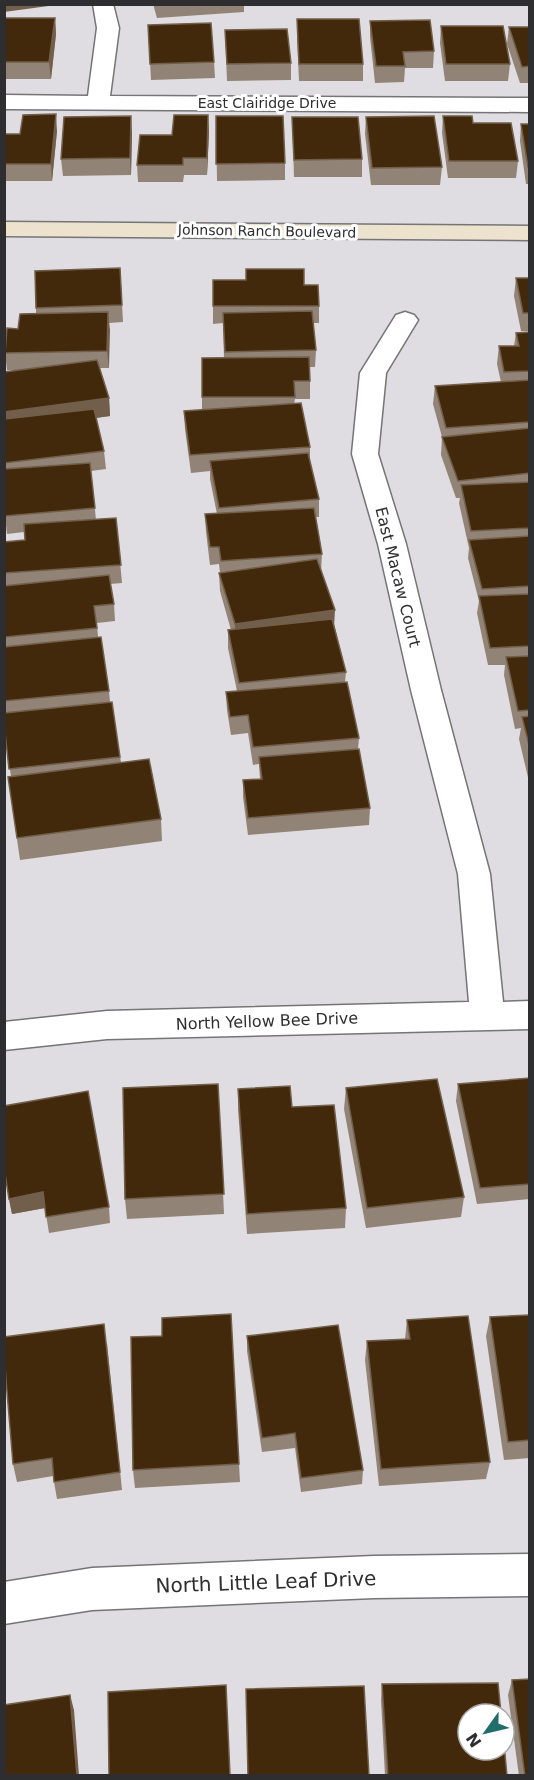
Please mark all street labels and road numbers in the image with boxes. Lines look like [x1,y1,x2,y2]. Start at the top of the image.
street label: East Clairidge Drive [198,95,336,111]
street label: Johnson Ranch Boulevard [177,221,356,241]
street label: East Macaw Court [371,505,425,649]
street label: North Yellow Bee Drive [175,1008,359,1034]
street label: North Little Leaf Drive [155,1566,377,1598]

